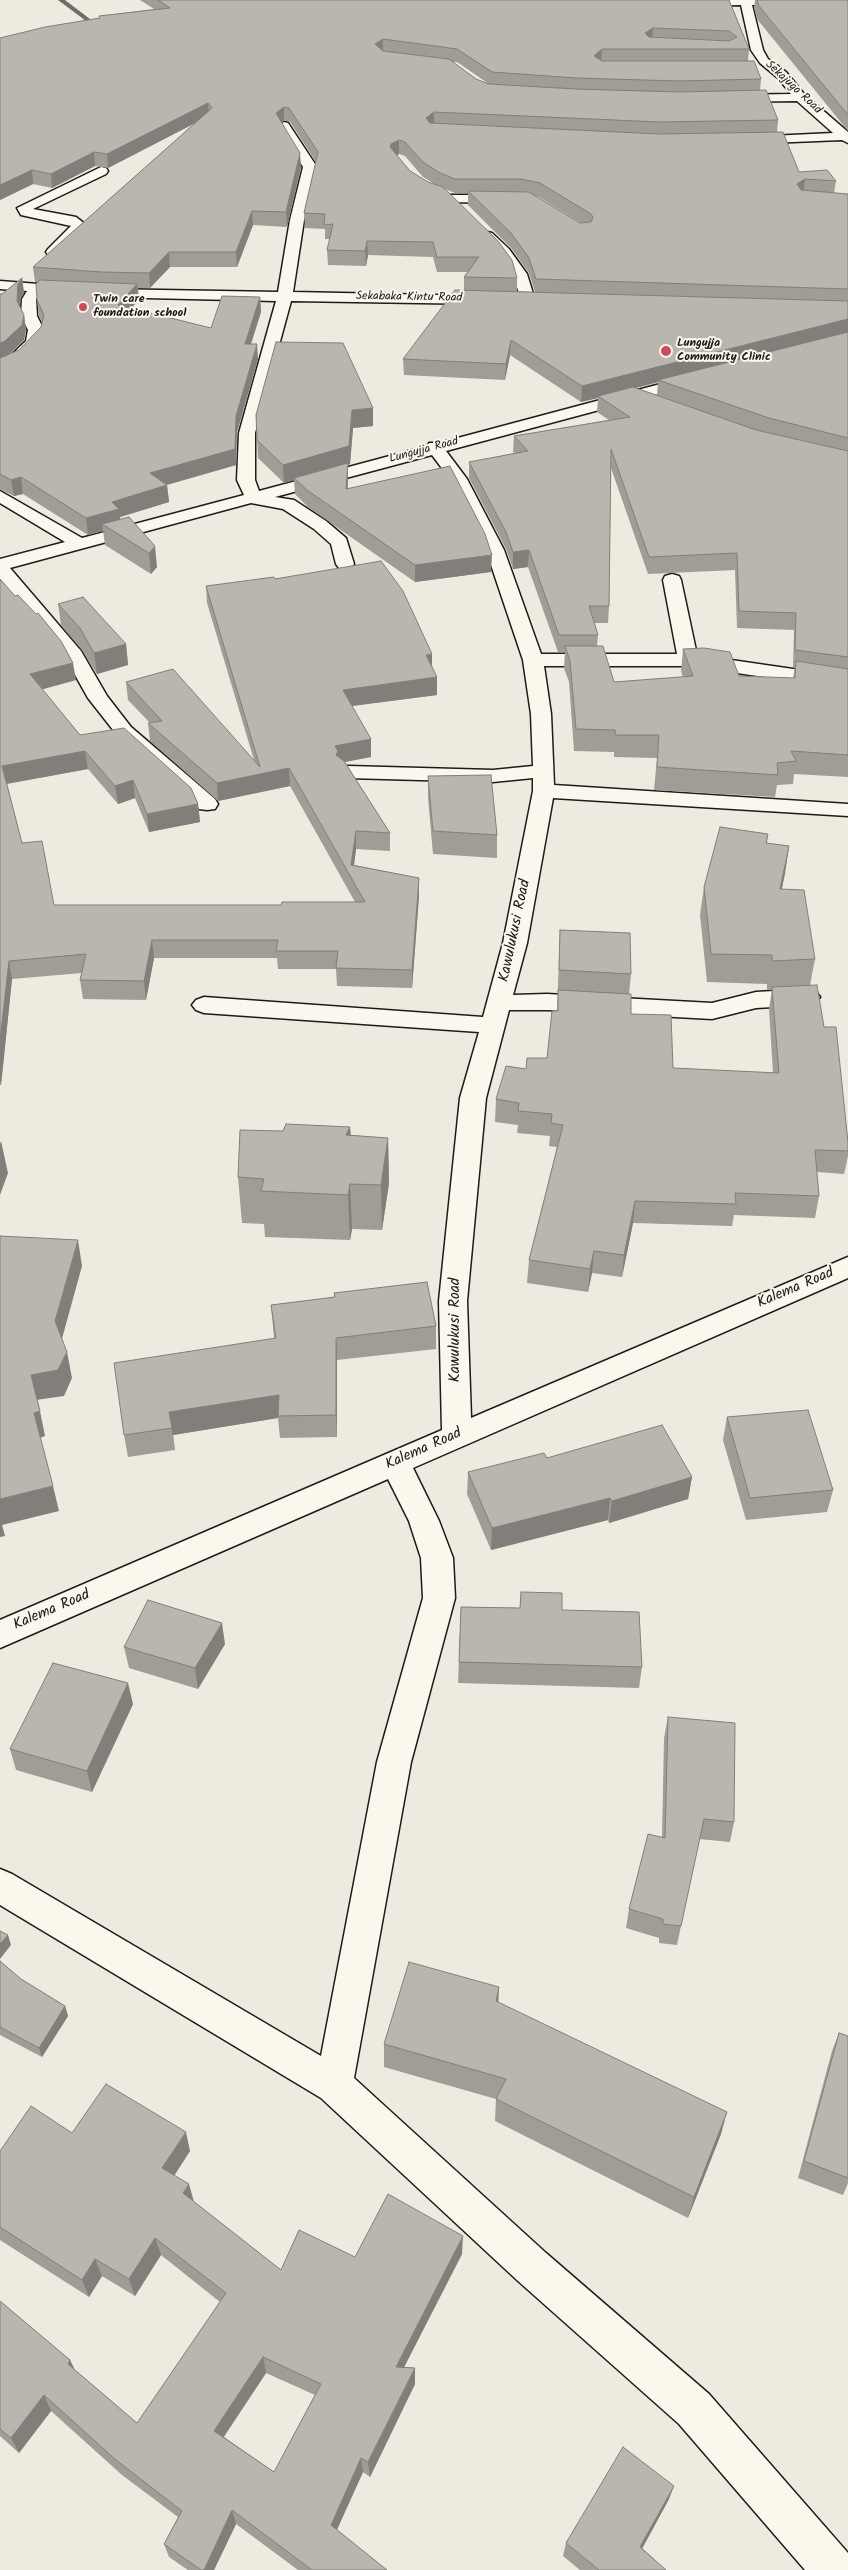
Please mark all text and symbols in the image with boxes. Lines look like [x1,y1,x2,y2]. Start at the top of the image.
street label: Sekajugo Road [762,58,824,118]
street label: Sekabaka Kintu Road [356,290,462,306]
place label: Twin care foundation school [93,293,186,321]
marker: Twin care foundation school [77,301,89,313]
place label: Lungujja Community Clinic [677,337,771,365]
marker: Lungujja Community Clinic [659,344,673,358]
street label: Lungujja Road [388,435,460,467]
street label: Kawulukusi Road [496,878,536,984]
street label: Kalema Road [755,1265,837,1313]
street label: Kawulukusi Road [447,1278,465,1382]
street label: Kalema Road [383,1425,465,1475]
street label: Kalema Road [11,1587,93,1635]

